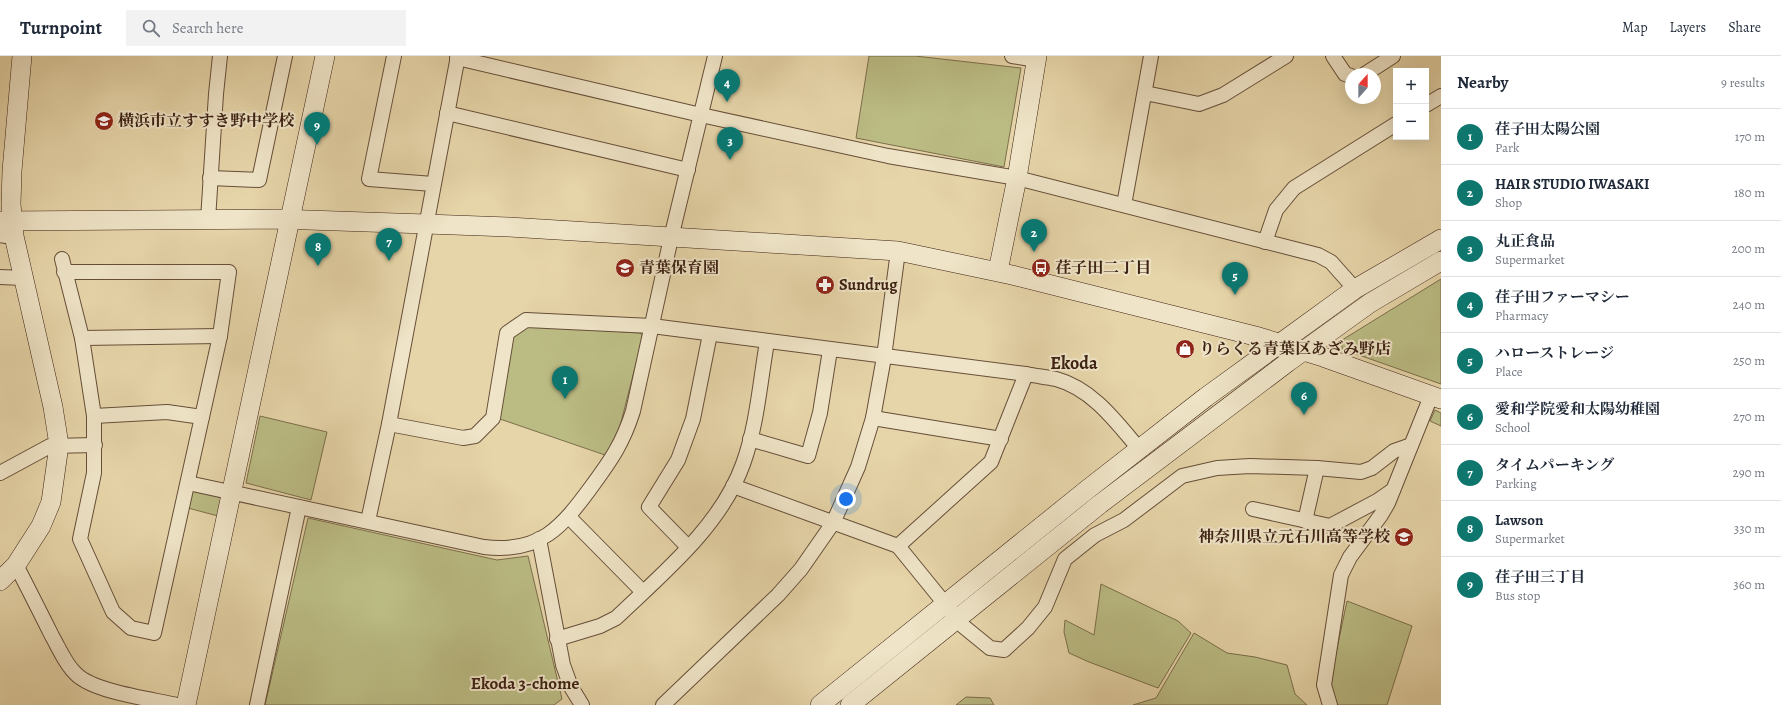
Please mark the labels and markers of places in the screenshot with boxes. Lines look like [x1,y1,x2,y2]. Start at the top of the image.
pin: 4 [714,69,740,102]
school or university icon: 横浜市立すすき野中学校 [93,110,115,132]
place label: 横浜市立すすき野中学校 [118,110,295,132]
pin: 9 [304,112,330,145]
pin: 3 [717,127,743,160]
pin: 2 [1021,219,1047,252]
pin: 7 [376,228,402,261]
pin: 8 [305,233,331,266]
school or university icon: 青葉保育園 [614,257,636,279]
place label: 青葉保育園 [639,257,719,279]
bus stop icon: 荏子田二丁目 [1030,257,1052,279]
place label: 荏子田二丁目 [1055,257,1151,279]
pin: 5 [1222,262,1248,295]
pharmacy icon: Sundrug [814,274,836,296]
place label: Sundrug [839,274,898,296]
shop icon: りらくる青葉区あざみ野店 [1174,338,1196,360]
place label: りらくる青葉区あざみ野店 [1199,338,1391,360]
pin: 1 [552,366,578,399]
pin: 6 [1291,382,1317,415]
place label: 神奈川県立元石川高等学校 [1198,526,1391,548]
school or university icon: 神奈川県立元石川高等学校 [1393,526,1415,548]

